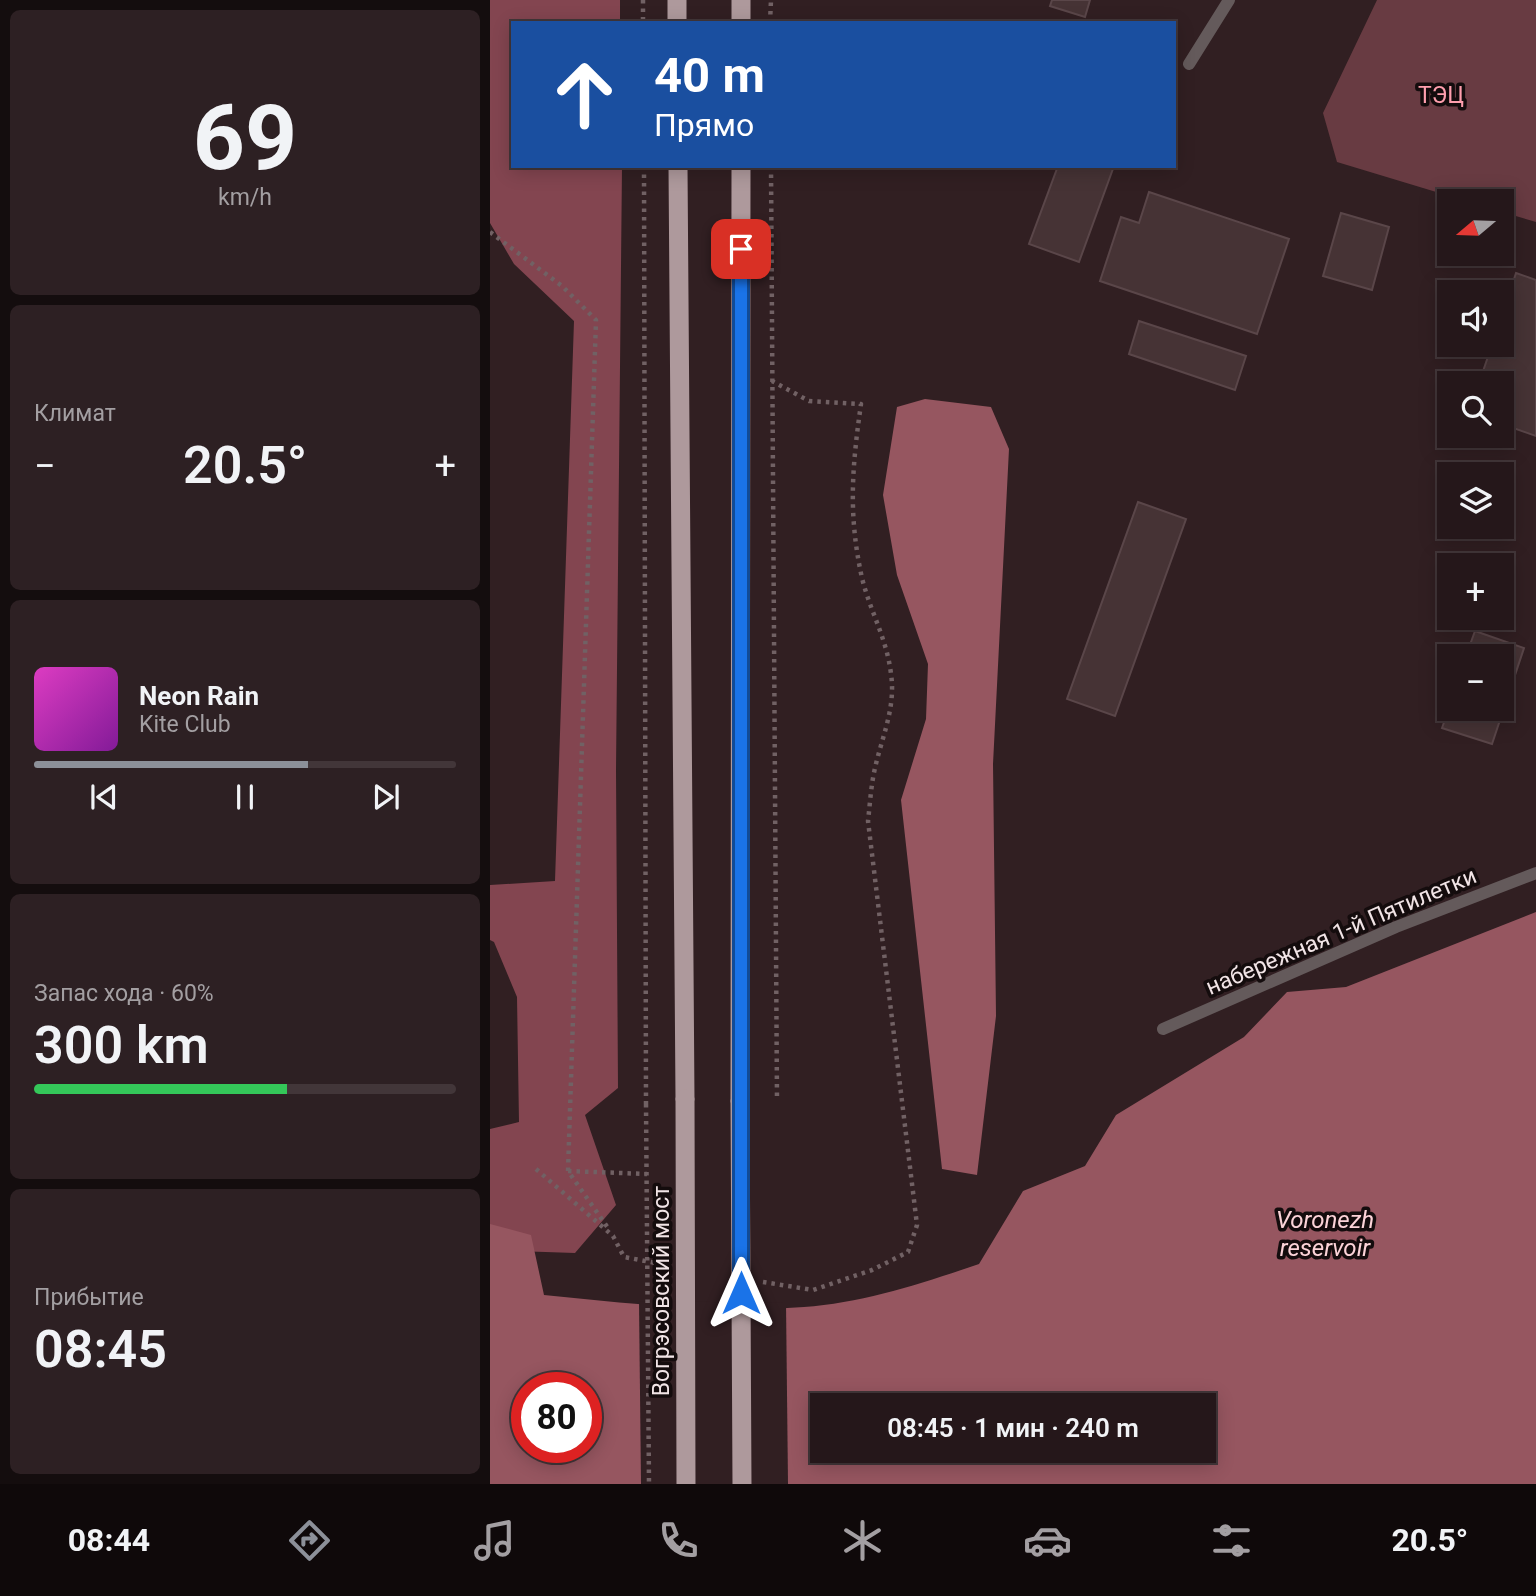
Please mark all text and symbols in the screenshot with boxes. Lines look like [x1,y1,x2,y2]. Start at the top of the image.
text: 40 m [654,47,765,104]
icon: ahead [539,49,630,140]
park label: ТЭЦ [1418,82,1464,109]
text: 69 [193,85,297,191]
text: Прямо [654,106,754,144]
text: km/h [218,184,272,211]
north arrow [1437,189,1514,266]
map controls [1437,189,1514,721]
pin [711,219,771,279]
icon: arrive [722,230,760,268]
button: sound [1437,280,1514,357]
button: search [1437,371,1514,448]
text: Климат [34,400,116,427]
text: 20.5° [183,435,307,496]
text: − [34,444,56,488]
text: + [434,444,456,488]
button: layers [1437,462,1514,539]
button: + [1437,553,1514,630]
button: − [1437,644,1514,721]
text: Neon Rain [139,681,259,711]
text: Kite Club [139,711,231,738]
icon: previous [85,778,123,816]
icon: pause [226,778,264,816]
icon: next [367,778,405,816]
street label: набережная 1-й Пятилетки [1202,862,1481,1001]
text: Запас хода · 60% [34,980,214,1007]
text: 300 km [34,1015,209,1076]
street label: Вогрэсовский мост [648,1186,675,1396]
water label: Voronezh reservoir [1276,1206,1374,1262]
position arrow [704,1256,778,1330]
text: Прибытие [34,1284,144,1311]
text: 08:45 [34,1319,167,1380]
speed limit sign: 80 [511,1372,602,1463]
text: 08:45 · 1 мин · 240 m [887,1413,1139,1443]
icon: directions [285,1516,334,1565]
icon: music [470,1516,519,1565]
icon: phone [654,1516,703,1565]
icon: climate [838,1516,887,1565]
icon: car [1023,1516,1072,1565]
icon: filters [1207,1516,1256,1565]
text: 08:44 [68,1521,150,1559]
text: 20.5° [1391,1521,1468,1559]

